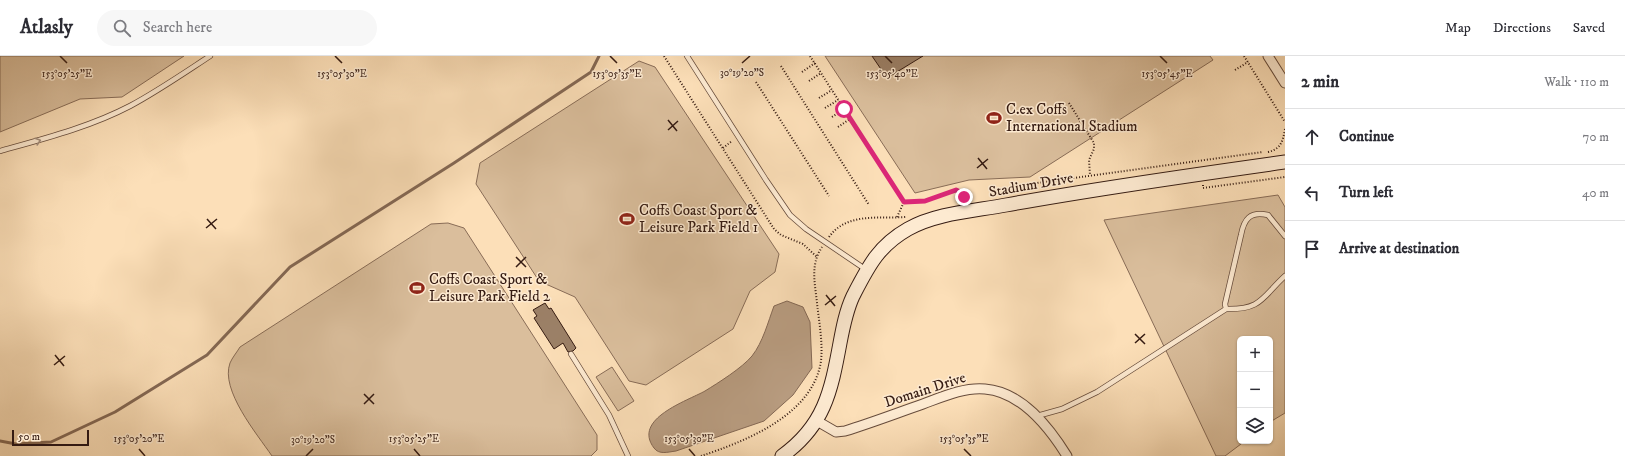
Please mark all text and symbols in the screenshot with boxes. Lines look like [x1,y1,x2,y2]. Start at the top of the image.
search box [97,10,377,46]
text: Atlasly [20,16,73,39]
icon: search [111,17,133,39]
text: Search here [143,18,212,37]
text: Map [1445,19,1471,37]
text: Directions [1493,19,1551,37]
text: Saved [1573,19,1605,37]
text: 30°19'20"S [720,67,764,79]
text: 153°05'25"E [42,68,92,80]
text: 153°05'30"E [317,68,367,80]
text: 153°05'35"E [592,68,642,80]
text: 153°05'40"E [866,68,918,80]
text: 153°05'45"E [1141,68,1193,80]
text: 2 min [1301,71,1339,93]
text: Walk · 110 m [1544,74,1609,90]
route start [835,100,853,118]
place label: C.ex Coffs International Stadium [1006,100,1138,136]
sports icon: C.ex Coffs International Stadium [985,109,1003,127]
icon: ahead [1301,126,1323,148]
text: Continue [1339,127,1394,146]
text: 70 m [1583,129,1609,145]
one-way arrow [34,137,41,146]
street label: Stadium Drive [987,168,1075,202]
icon: left [1301,182,1323,204]
text: Turn left [1339,183,1393,202]
text: 40 m [1582,185,1609,201]
route end [955,188,973,206]
place label: Coffs Coast Sport & Leisure Park Field 1 [639,201,758,237]
sports icon: Coffs Coast Sport & Leisure Park Field 1 [618,210,636,228]
icon: arrive [1301,238,1323,260]
text: Arrive at destination [1339,239,1459,258]
place label: Coffs Coast Sport & Leisure Park Field 2 [429,270,551,306]
sports icon: Coffs Coast Sport & Leisure Park Field 2 [408,279,426,297]
map controls [1237,336,1273,444]
button: + [1237,336,1273,372]
street label: Domain Drive [882,368,968,412]
button: − [1237,372,1273,408]
button: layers [1237,408,1273,444]
scale bar [12,428,89,447]
text: 50 m [18,430,40,444]
text: 153°05'20"E [114,433,164,445]
text: 153°05'25"E [389,433,439,445]
text: 153°05'30"E [664,433,714,445]
text: 153°05'35"E [939,433,989,445]
text: 30°19'20"S [291,434,335,446]

